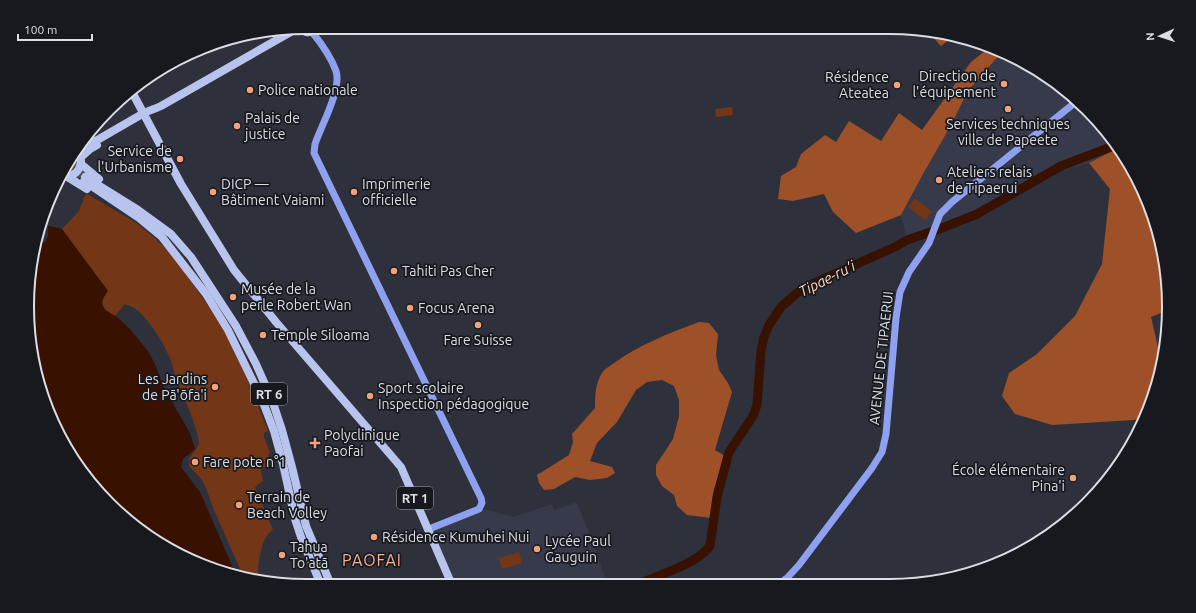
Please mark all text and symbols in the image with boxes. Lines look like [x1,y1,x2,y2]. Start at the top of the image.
scale bar [18,16,92,42]
north arrow [1140,16,1180,56]
text: 100 m [24,23,57,36]
text: N [1144,32,1156,41]
place label: Direction de l'équipement [912,68,996,100]
place label: Résidence Ateatea [825,69,889,101]
marker: Direction de l'équipement [999,79,1009,89]
marker: Résidence Ateatea [892,80,902,90]
place label: Police nationale [258,82,358,98]
marker: Police nationale [245,85,255,95]
marker: Services techniques ville de Papeete [1003,104,1013,114]
place label: Palais de justice [244,110,300,142]
place label: Services techniques ville de Papeete [946,116,1070,148]
marker: Palais de justice [232,121,242,131]
place label: Service de l'Urbanisme [97,143,172,175]
marker: Service de l'Urbanisme [175,154,185,164]
place label: Ateliers relais de Tipaerui [947,164,1032,196]
marker: Ateliers relais de Tipaerui [934,175,944,185]
place label: DICP — Bâtiment Vaiami [221,176,324,208]
place label: Imprimerie officielle [362,176,431,208]
marker: DICP — Bâtiment Vaiami [208,187,218,197]
marker: Imprimerie officielle [349,187,359,197]
water label: Tipae-ru’i [796,257,859,300]
place label: Tahiti Pas Cher [402,263,495,279]
marker: Tahiti Pas Cher [389,266,399,276]
place label: Musée de la perle Robert Wan [241,281,352,313]
street label: AVENUE DE TIPAERUI [866,290,896,426]
marker: Musée de la perle Robert Wan [228,292,238,302]
place label: Focus Arena [418,300,495,316]
marker: Focus Arena [405,303,415,313]
marker: Fare Suisse [473,320,483,330]
place label: Temple Siloama [271,327,370,343]
marker: Temple Siloama [258,330,268,340]
place label: Fare Suisse [444,332,512,348]
place label: Les Jardins de Pā'ōfa'i [138,371,207,403]
place label: Sport scolaire Inspection pédagogique [378,380,529,412]
marker: Les Jardins de Pā'ōfa'i [210,382,220,392]
road number: RT 6 [251,383,287,405]
marker: Sport scolaire Inspection pédagogique [365,391,375,401]
place label: Polyclinique Paofai [324,427,400,459]
marker: Polyclinique Paofai [309,437,321,449]
place label: Fare pote n°1 [203,454,286,470]
marker: Fare pote n°1 [190,457,200,467]
place label: École élémentaire Pina'i [952,461,1065,494]
marker: École élémentaire Pina'i [1068,473,1078,483]
road number: RT 1 [397,487,433,509]
place label: Terrain de Beach Volley [247,489,327,521]
marker: Terrain de Beach Volley [234,500,244,510]
place label: Résidence Kumuhei Nui [382,529,529,545]
marker: Résidence Kumuhei Nui [369,532,379,542]
place label: Lycée Paul Gauguin [545,533,611,565]
place label: Tahua To'atā [290,539,328,571]
marker: Lycée Paul Gauguin [532,544,542,554]
marker: Tahua To'atā [277,550,287,560]
district label: PAOFAI [342,551,402,569]

